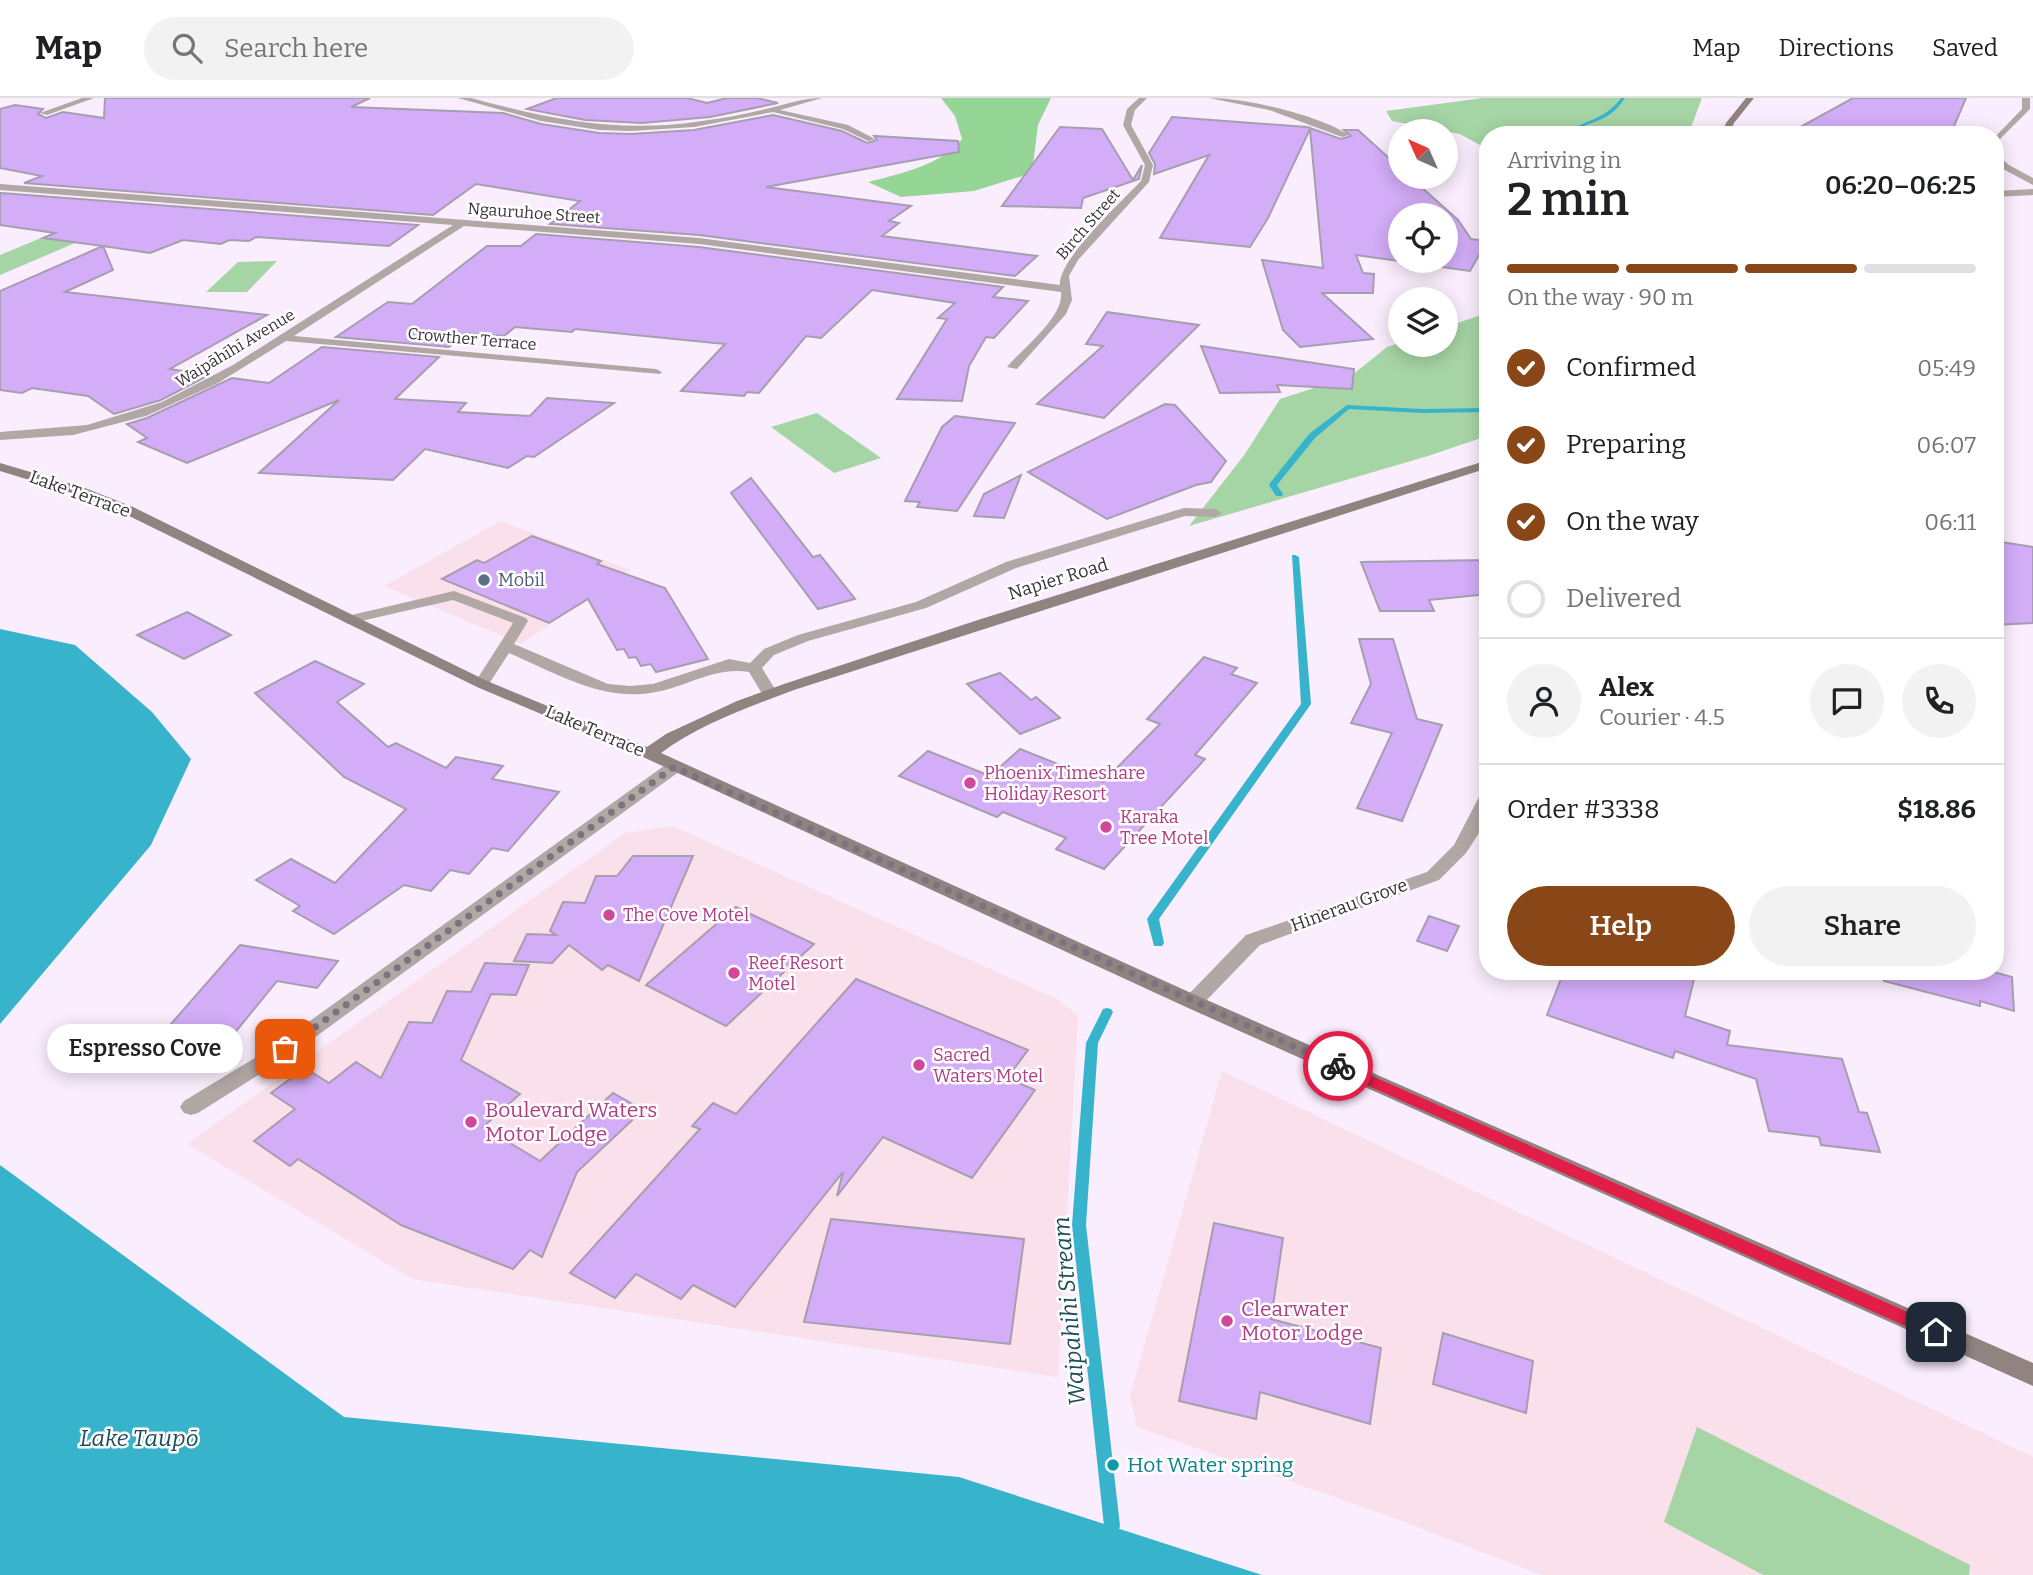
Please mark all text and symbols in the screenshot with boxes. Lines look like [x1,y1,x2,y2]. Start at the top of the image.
search box [144,17,634,80]
text: Map [35,28,102,68]
icon: search [168,29,206,67]
text: Search here [224,33,368,64]
text: Map [1692,34,1741,62]
text: Directions [1779,34,1894,62]
text: Saved [1932,34,1998,62]
north arrow [1388,119,1458,189]
map controls [1388,119,1458,357]
text: Arriving in [1507,146,1621,174]
text: 06:20–06:25 [1825,170,1976,201]
text: 2 min [1507,172,1629,227]
street label: Birch Street [1052,185,1124,263]
street label: Ngauruhoe Street [467,199,601,227]
button: locate [1388,203,1458,273]
text: On the way · 90 m [1507,283,1693,311]
button: layers [1388,287,1458,357]
street label: Waipāhīhī Avenue [172,305,298,391]
street label: Crowther Terrace [407,324,537,354]
icon: check [1507,349,1545,387]
text: Confirmed [1566,352,1696,383]
text: 05:49 [1917,354,1976,382]
icon: check [1507,426,1545,464]
text: Preparing [1566,429,1686,460]
text: 06:07 [1917,431,1976,459]
street label: Lake Terrace [27,466,133,522]
icon: check [1507,503,1545,541]
text: On the way [1566,506,1699,537]
text: 06:11 [1924,508,1976,536]
street label: Napier Road [1005,553,1111,605]
place label: Mobil [498,569,545,591]
marker: Mobil [476,572,492,588]
text: Delivered [1566,583,1681,614]
button: person [1507,664,1581,738]
button: chat [1810,664,1884,738]
button: phone [1902,664,1976,738]
text: Alex [1599,672,1654,703]
street label: Lake Terrace [542,700,648,762]
text: Courier · 4.5 [1599,703,1725,731]
place label: Phoenix Timeshare Holiday Resort [984,762,1145,805]
marker: Phoenix Timeshare Holiday Resort [962,775,978,791]
text: Order #3338 [1507,794,1660,825]
text: $18.86 [1897,794,1976,825]
place label: Karaka Tree Motel [1120,806,1208,849]
marker: Karaka Tree Motel [1098,819,1114,835]
street label: Hinerau Grove [1288,874,1410,936]
button: Help [1507,886,1735,966]
button: Share [1749,886,1976,966]
place label: The Cove Motel [623,904,749,926]
marker: The Cove Motel [601,907,617,923]
place label: Reef Resort Motel [748,952,844,995]
marker: Reef Resort Motel [726,965,742,981]
pin [255,1019,315,1079]
callout: Espresso Cove [47,1024,243,1074]
icon: bag [266,1030,304,1068]
courier [1303,1031,1373,1101]
text: Espresso Cove [69,1034,221,1062]
place label: Sacred Waters Motel [933,1044,1043,1087]
icon: bike [1319,1047,1357,1085]
marker: Sacred Waters Motel [911,1057,927,1073]
place label: Boulevard Waters Motor Lodge [485,1097,657,1147]
marker: Boulevard Waters Motor Lodge [463,1114,479,1130]
water label: Waipahihi Stream [1047,1215,1091,1407]
place label: Clearwater Motor Lodge [1241,1296,1363,1346]
pin [1906,1302,1966,1362]
marker: Clearwater Motor Lodge [1219,1313,1235,1329]
icon: home [1917,1313,1955,1351]
water label: Lake Taupō [79,1424,199,1452]
place label: Hot Water spring [1127,1452,1294,1478]
marker: Hot Water spring [1105,1457,1121,1473]

